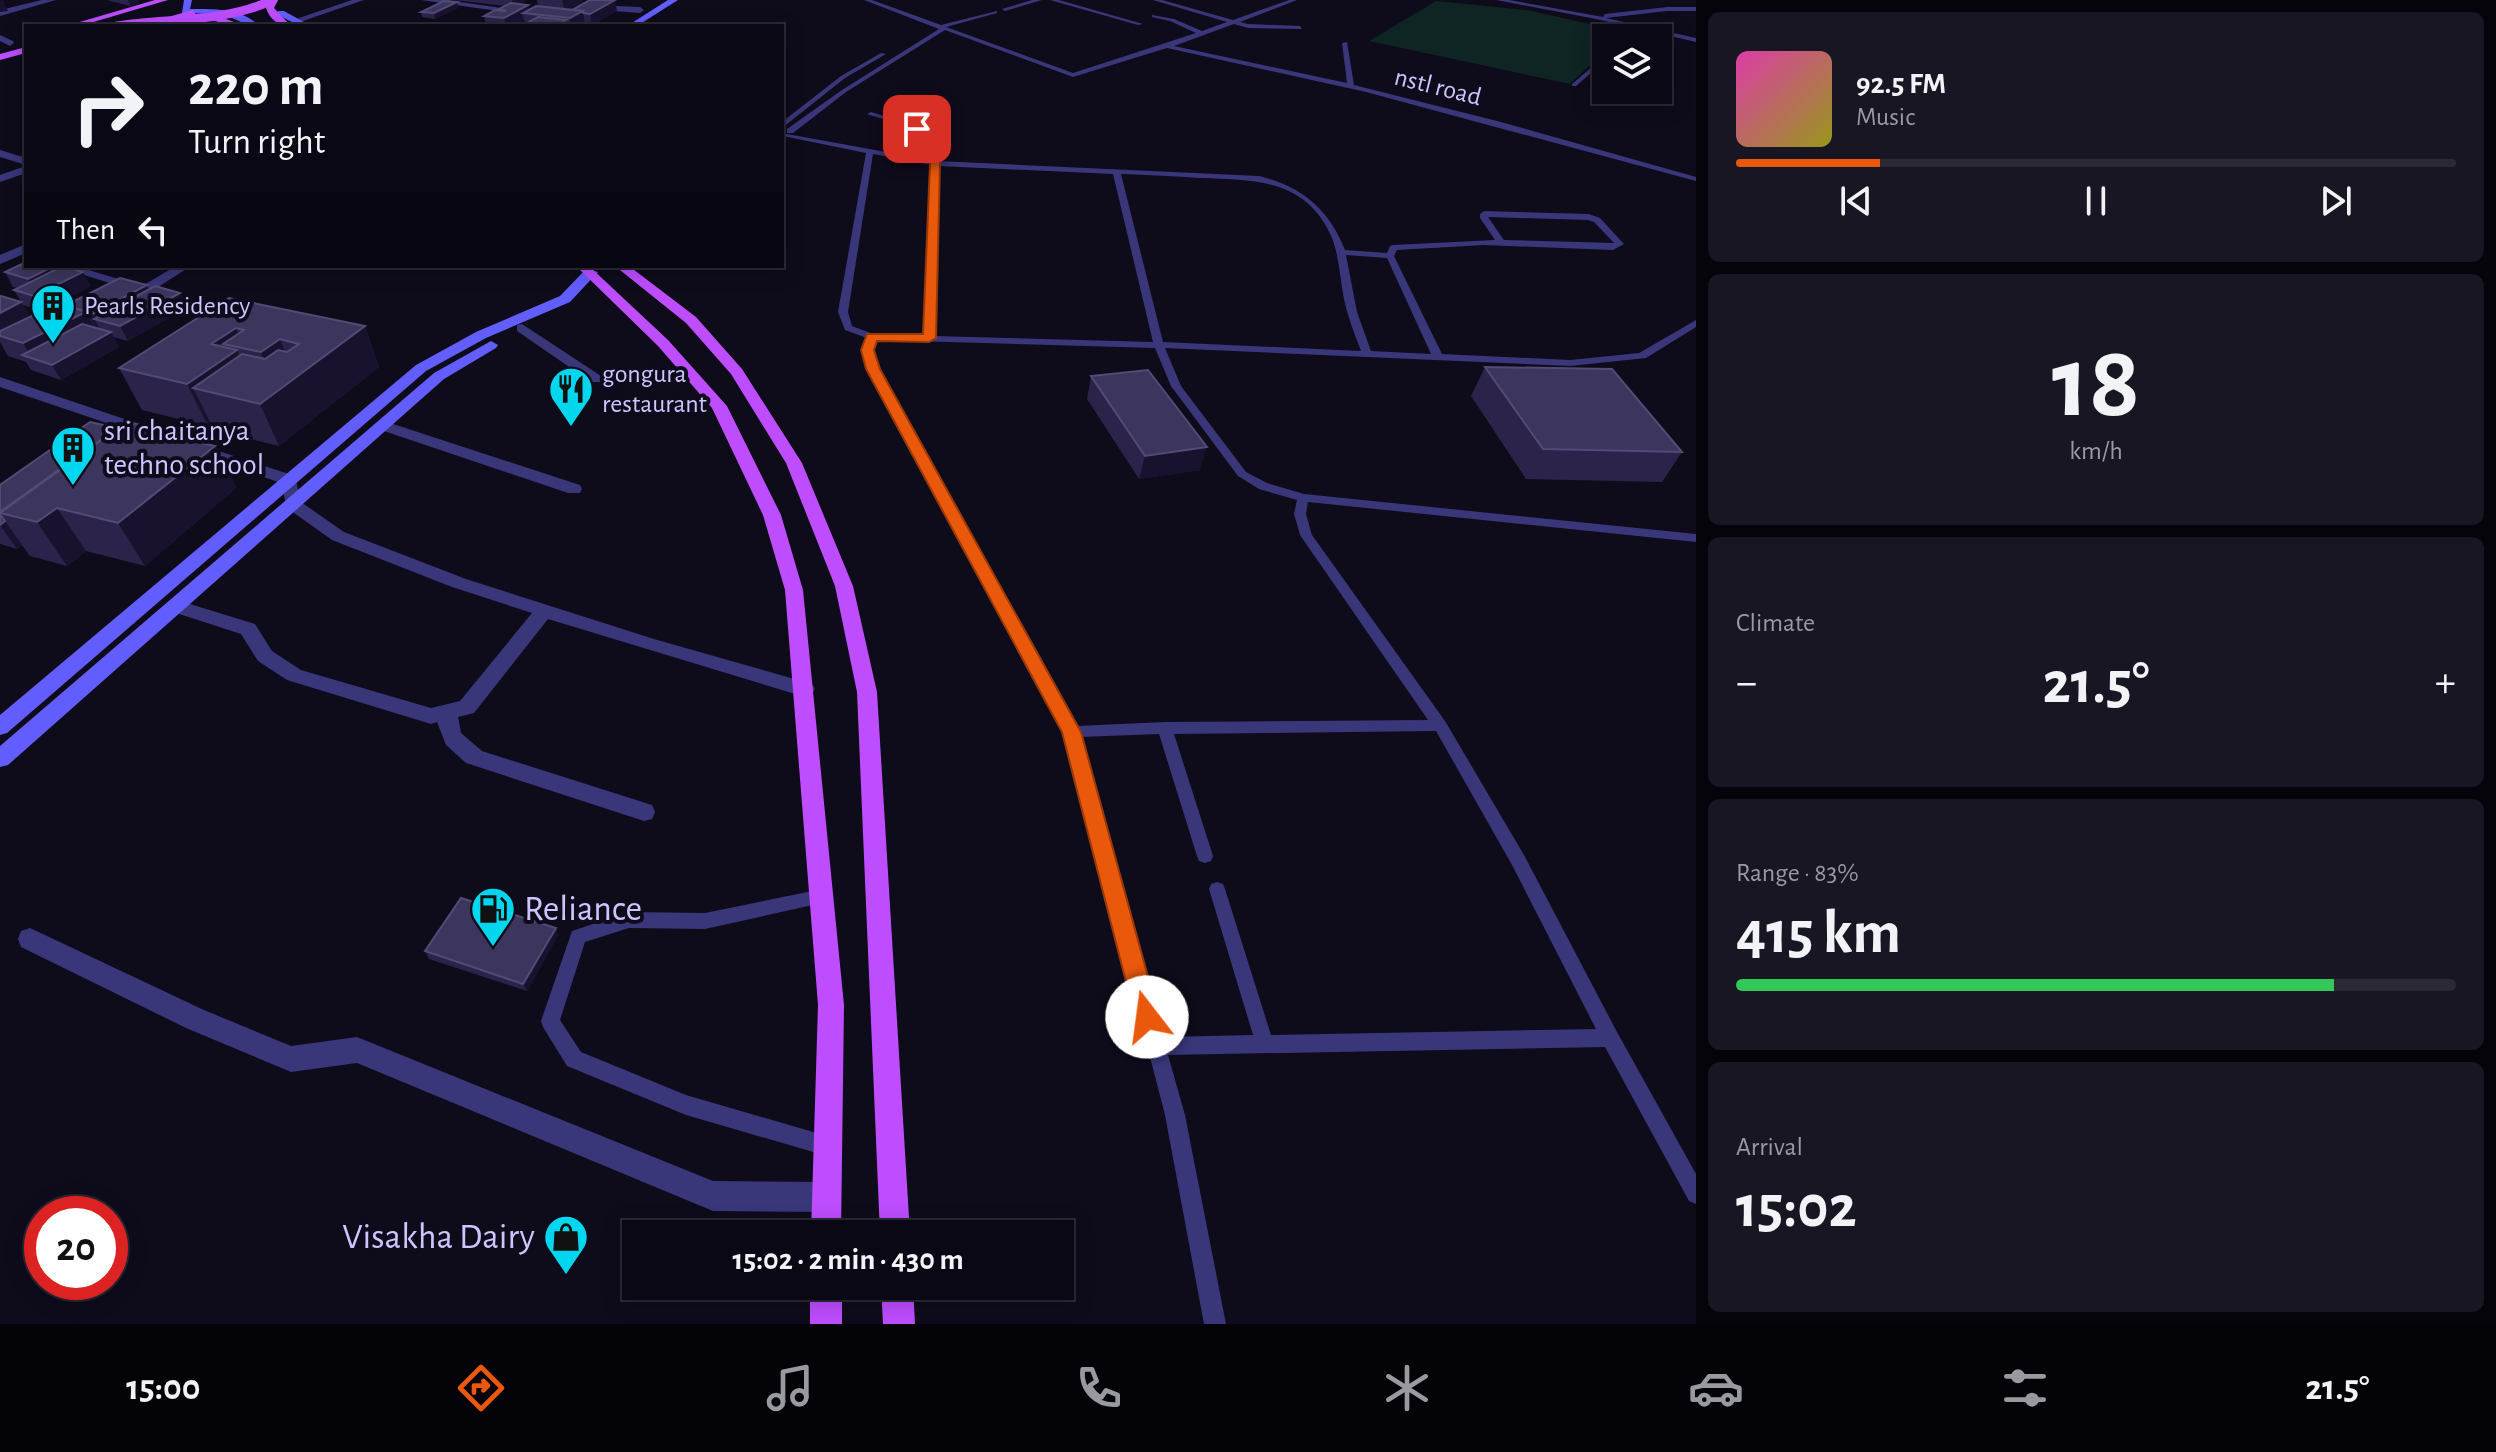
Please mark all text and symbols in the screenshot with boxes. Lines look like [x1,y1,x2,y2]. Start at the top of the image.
map controls [1592,24,1672,104]
button: layers [1592,24,1672,104]
icon: right [56,56,160,160]
text: 220 m [188,59,324,115]
street label: nstl road [1392,64,1484,110]
text: 92.5 FM [1856,69,1946,99]
pin [883,95,951,163]
text: Music [1856,104,1915,130]
icon: arrive [895,107,939,151]
text: Turn right [188,124,325,160]
icon: previous [1834,179,1878,223]
icon: pause [2074,179,2118,223]
icon: next [2314,179,2358,223]
icon: left [131,208,175,252]
text: Then [56,215,115,245]
building icon: Pearls Residency [29,282,77,345]
place label: Pearls Residency [84,293,250,319]
text: 18 [2052,332,2140,436]
place label: gongura restaurant [602,361,707,417]
restaurant icon: gongura restaurant [547,365,595,428]
place label: sri chaitanya techno school [104,416,264,480]
building icon: sri chaitanya techno school [49,424,97,487]
text: km/h [2069,438,2123,464]
text: Climate [1736,610,1815,636]
text: 21.5° [2042,654,2150,714]
text: − [1736,661,1757,705]
text: + [2435,661,2456,705]
text: Range · 83% [1736,860,1859,886]
fuel station icon: Reliance [469,885,517,948]
place label: Reliance [524,891,642,927]
text: 415 km [1736,904,1901,964]
position arrow [1105,975,1189,1059]
text: Arrival [1736,1134,1803,1160]
text: 15:02 [1736,1178,1857,1238]
speed limit sign: 20 [24,1196,128,1300]
shop icon: Visakha Dairy [542,1213,590,1276]
place label: Visakha Dairy [342,1219,535,1255]
text: 15:02 · 2 min · 430 m [732,1245,964,1275]
icon: directions [453,1360,509,1416]
icon: music [762,1360,818,1416]
icon: phone [1071,1360,1127,1416]
icon: climate [1379,1360,1435,1416]
icon: car [1688,1360,1744,1416]
icon: filters [1997,1360,2053,1416]
text: 15:00 [126,1370,201,1406]
text: 21.5° [2305,1370,2370,1406]

